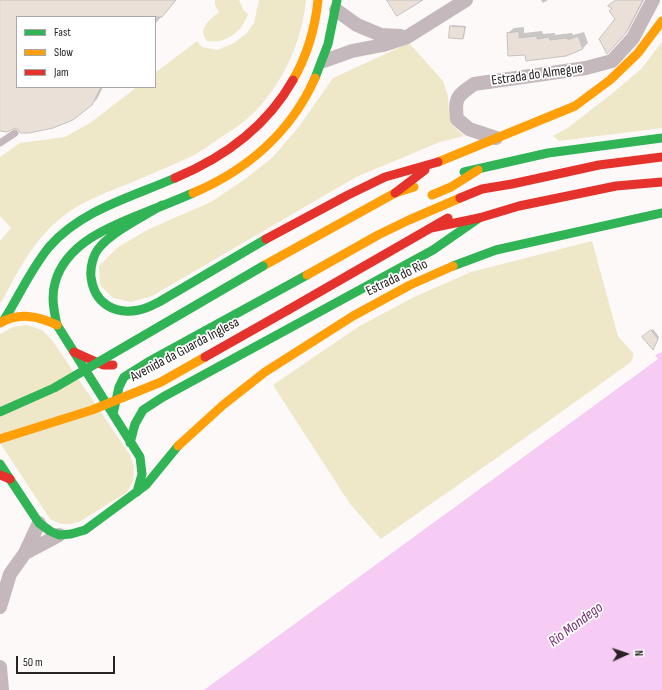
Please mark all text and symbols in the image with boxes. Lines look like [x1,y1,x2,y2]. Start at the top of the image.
legend [16,16,156,88]
text: Fast [54,25,71,40]
text: Slow [54,45,73,60]
street label: Estrada do Almegue [490,60,584,90]
text: Jam [54,65,69,80]
street label: Estrada do Rio [363,256,431,300]
street label: Avenida da Guarda Inglesa [128,314,242,386]
water label: Rio Mondego [545,599,607,651]
north arrow [606,634,646,674]
scale bar [18,648,117,674]
text: N [632,650,645,657]
text: 50 m [23,655,43,670]

